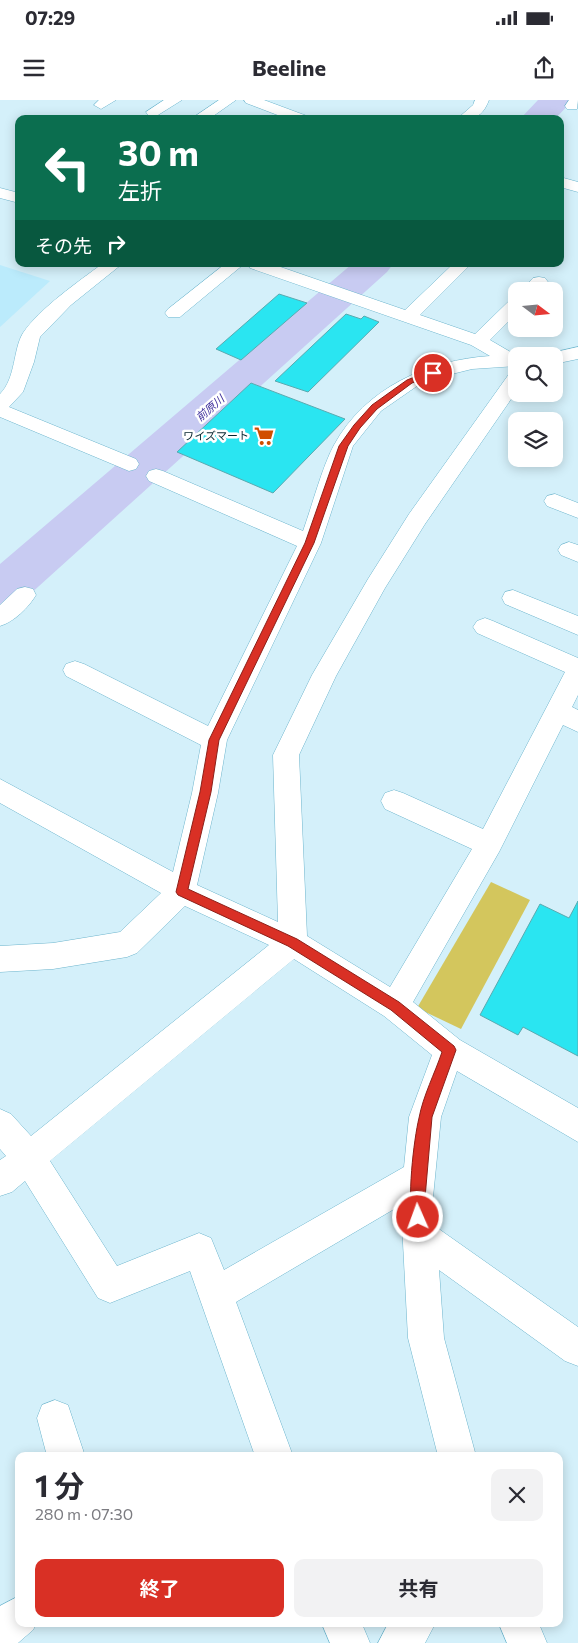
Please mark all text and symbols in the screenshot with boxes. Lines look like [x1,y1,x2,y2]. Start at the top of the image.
text: 07:29 [25,6,75,29]
icon: menu [20,54,48,82]
text: Beeline [252,54,326,81]
icon: share [530,54,558,82]
text: 30 m [118,130,199,173]
icon: left [35,135,100,200]
text: 左折 [118,177,162,204]
icon: right [102,230,130,258]
text: その先 [35,234,92,257]
north arrow [508,282,562,338]
map controls [508,282,563,467]
button: search [508,347,563,402]
pin [412,352,454,394]
icon: arrive [419,359,447,387]
water label: 前原川 [193,391,227,423]
button: layers [508,412,563,467]
supermarket icon: ワイズマート [253,425,275,447]
place label: ワイズマート [183,429,249,442]
position arrow [391,1190,443,1242]
text: 1 分 [35,1466,84,1503]
button: close [491,1469,543,1521]
text: 280 m · 07:30 [35,1504,133,1523]
button: 終了 [35,1559,284,1617]
button: 共有 [294,1559,543,1617]

